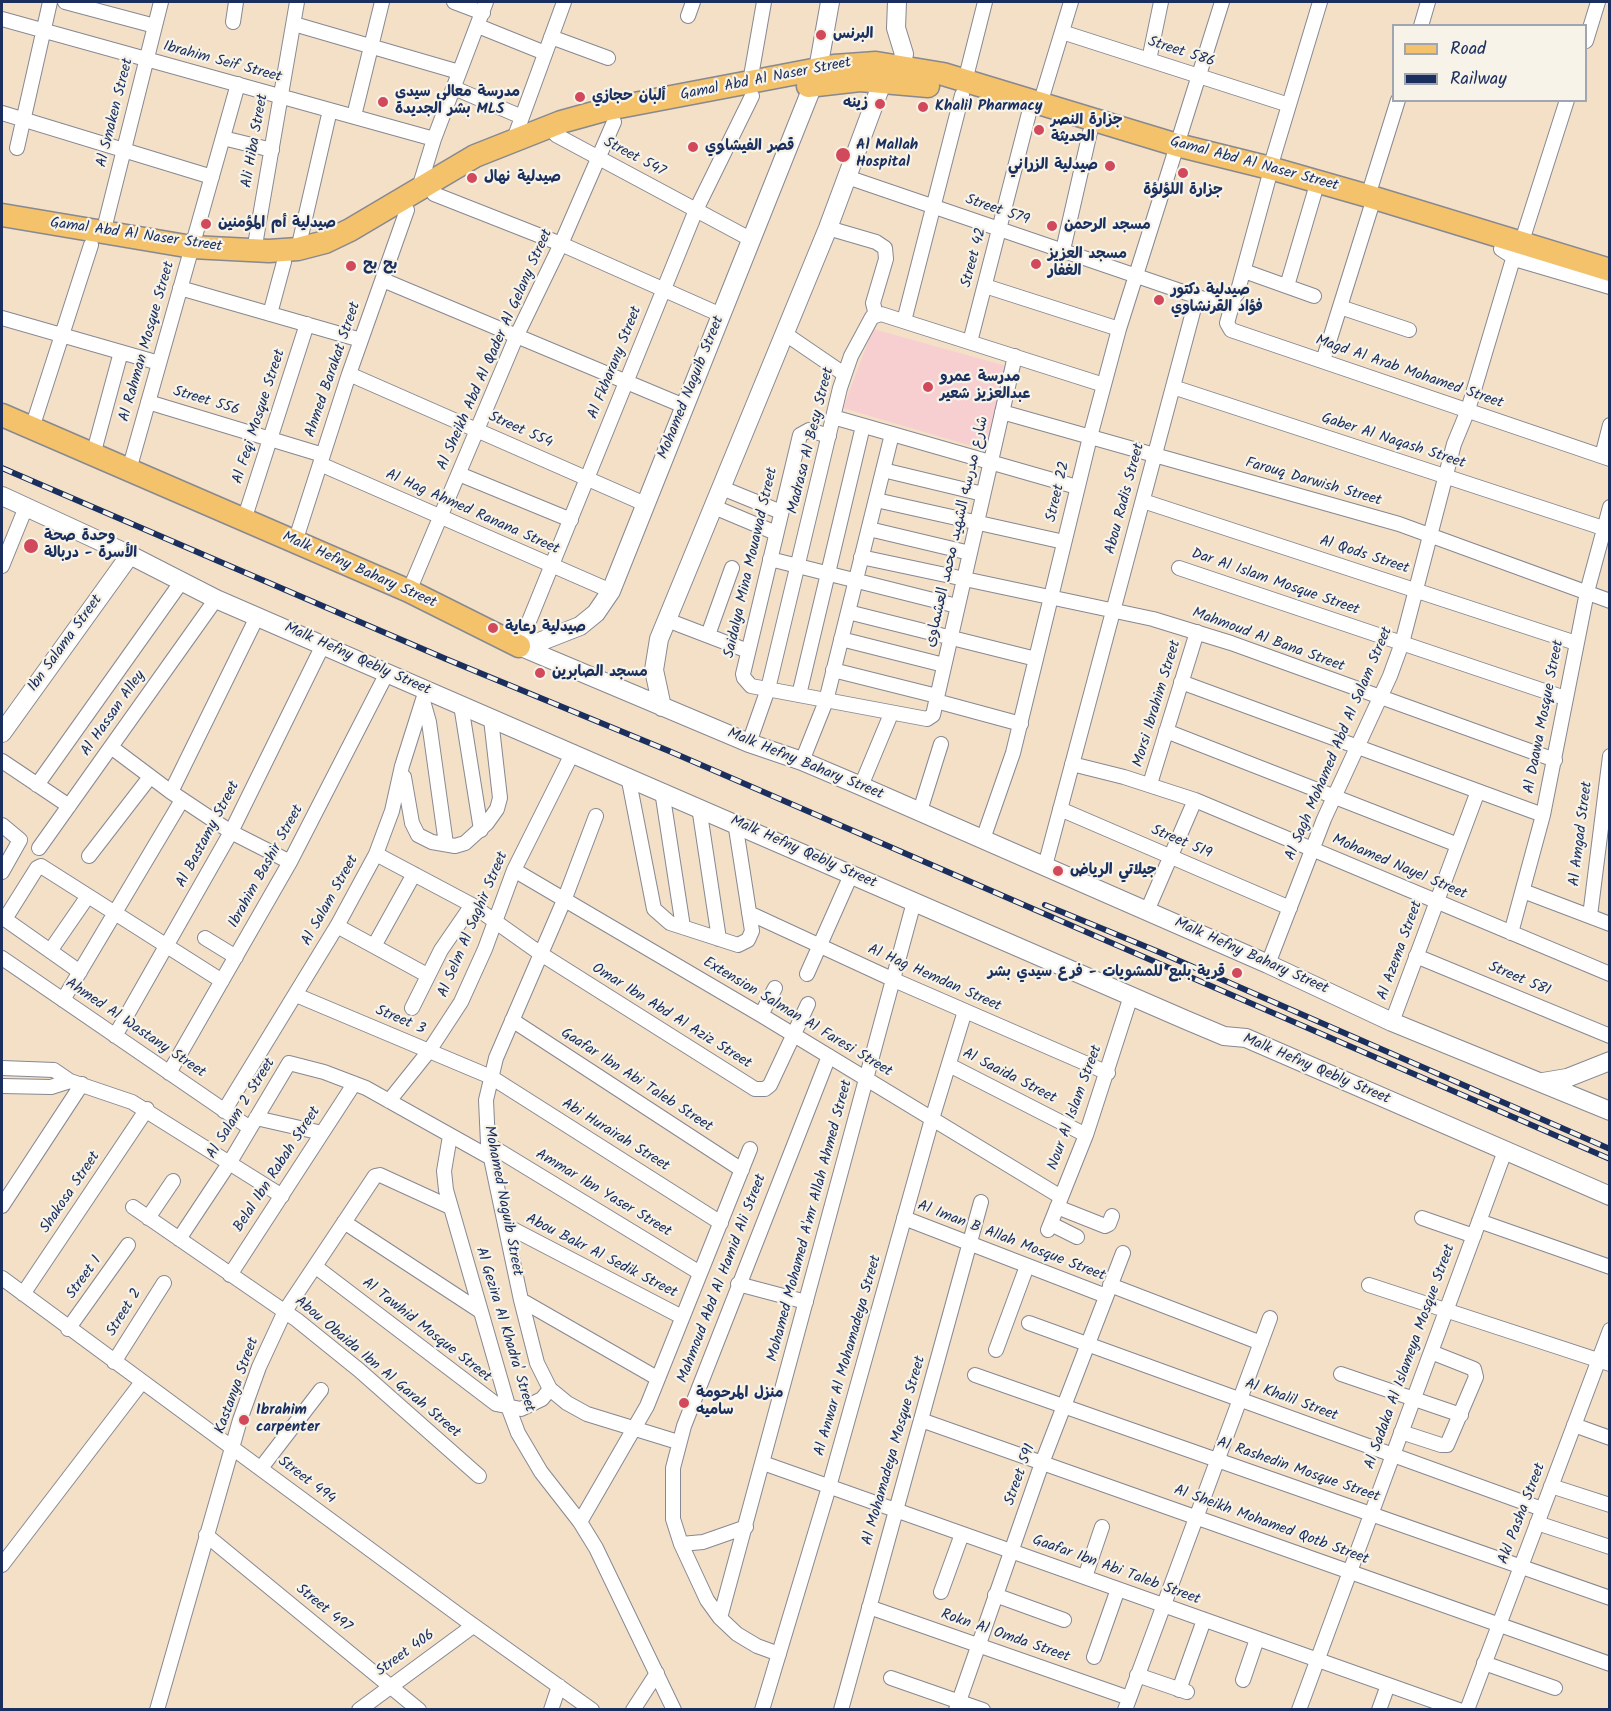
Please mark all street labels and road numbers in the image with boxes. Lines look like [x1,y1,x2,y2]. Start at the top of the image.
street label: Street 586 [1145,34,1217,72]
street label: Ibrahim Seif Street [161,39,283,87]
street label: Gamal Abd Al Naser Street [679,55,853,105]
street label: Al Smaken Street [94,57,138,169]
street label: Ali Hiba Street [239,93,273,189]
street label: Street 547 [600,134,668,182]
street label: Gamal Abd Al Naser Street [1168,134,1340,196]
street label: Street 579 [963,192,1031,230]
street label: Gamal Abd Al Naser Street [49,215,223,257]
street label: Street 42 [958,226,992,290]
street label: Al Sheikh Abd Al Qader Al Gelany Street [435,227,557,473]
street label: Al Rahman Mosque Street [117,260,179,424]
street label: Ahmed Barakat Street [302,300,366,440]
street label: Al Fkharany Street [585,304,647,422]
street label: Mohamed Naguib Street [655,314,729,462]
street label: Magd Al Arab Mohamed Street [1313,332,1505,414]
street label: Al Feqi Mosque Street [230,348,290,486]
street label: Madrasa Al Besy Street [785,366,839,516]
street label: Street 556 [171,383,241,421]
street label: Street 554 [485,409,555,453]
street label: Gaber Al Naqash Street [1319,410,1467,474]
street label: شارع مدرسه الشهيد محمد العشماوى [923,415,993,649]
street label: Abou Radis Street [1103,441,1149,557]
street label: Farouq Darwish Street [1243,455,1383,511]
street label: Street 22 [1043,460,1075,524]
street label: Al Hag Ahmed Ranana Street [382,466,562,560]
street label: Saidalya Mina Mouawad Street [721,466,783,660]
street label: Malk Hefny Bahary Street [279,529,439,613]
street label: Al Qods Street [1317,533,1411,579]
street label: Dar Al Islam Mosque Street [1189,546,1361,620]
street label: Ibn Salama Street [25,592,107,696]
street label: Mahmoud Al Bana Street [1189,605,1347,677]
street label: Malk Hefny Qebly Street [281,620,433,700]
street label: Al Sagh Mohamed Abd Al Salam Street [1283,625,1397,863]
street label: Morsi Ibrahim Street [1130,638,1186,770]
street label: Al Daawa Mosque Street [1521,639,1569,795]
street label: Al Hassan Alley [78,668,150,760]
street label: Malk Hefny Bahary Street [724,725,886,805]
street label: Al Bastamy Street [173,779,245,891]
street label: Al Amgad Street [1567,781,1597,887]
street label: Ibrahim Bashir Street [226,802,308,932]
street label: Malk Hefny Qebly Street [727,813,879,893]
street label: Street 519 [1148,822,1214,864]
street label: Mohamed Nayel Street [1329,831,1469,905]
street label: Al Selm Al Saghir Street [435,849,513,1001]
street label: Al Salam Street [299,853,363,949]
street label: Al Azema Street [1375,899,1427,1003]
street label: Malk Hefny Bahary Street [1171,915,1331,999]
street label: Al Hag Hemdan Street [864,941,1004,1017]
street label: Extension Salman Al Faresi Street [699,954,895,1082]
street label: Street 581 [1485,959,1553,1001]
street label: Omar Ibn Abd Al Aziz Street [588,960,754,1074]
street label: Ahmed Al Wastany Street [61,975,209,1083]
street label: Street 3 [372,1002,428,1040]
street label: Gaafar Ibn Abi Taleb Street [557,1025,715,1137]
street label: Malk Hefny Qebly Street [1240,1031,1392,1109]
street label: Nour Al Islam Street [1045,1043,1107,1173]
street label: Al Saaida Street [959,1046,1059,1108]
street label: Al Salam 2 Street [204,1055,280,1163]
street label: Mohamed Mohamed A'mr Allah Ahmed Street [765,1078,857,1364]
street label: Abi Hurairah Street [558,1096,672,1176]
street label: Belal Ibn Rabah Street [231,1104,325,1236]
street label: Mohamed Naguib Street [479,1124,525,1278]
street label: Ammar Ibn Yaser Street [532,1146,674,1242]
street label: Shakosa Street [37,1149,105,1237]
street label: Mahmoud Abd Al Hamid Ali Street [675,1172,771,1386]
street label: Al Iman B Allah Mosque Street [915,1198,1107,1286]
street label: Abou Bakr Al Sedik Street [522,1211,680,1303]
street label: Al Sadaka Al Islameya Mosque Street [1362,1242,1460,1472]
street label: Al Gezira Al Khadra' Street [470,1245,538,1415]
street label: Street 1 [63,1253,107,1303]
street label: Al Anwar Al Mohamadeya Street [812,1254,886,1458]
street label: Al Tawhid Mosque Street [358,1275,494,1387]
street label: Street 2 [103,1286,147,1340]
street label: Abou Obaida Ibn Al Garah Street [290,1293,464,1443]
street label: Kastanya Street [212,1335,264,1437]
street label: Al Mohamadeya Mosque Street [859,1354,931,1548]
street label: Al Khalil Street [1242,1376,1340,1426]
street label: Al Rashedin Mosque Street [1214,1435,1382,1507]
street label: Street 591 [1002,1442,1040,1508]
street label: Street 494 [273,1453,339,1509]
street label: Akl Pasha Street [1496,1461,1550,1567]
street label: Al Sheikh Mohamed Qotb Street [1171,1482,1371,1570]
street label: Gaafar Ibn Abi Taleb Street [1030,1532,1202,1610]
street label: Street 497 [291,1581,355,1637]
street label: Rokn Al Omda Street [938,1606,1072,1668]
street label: Street 406 [373,1627,439,1681]

